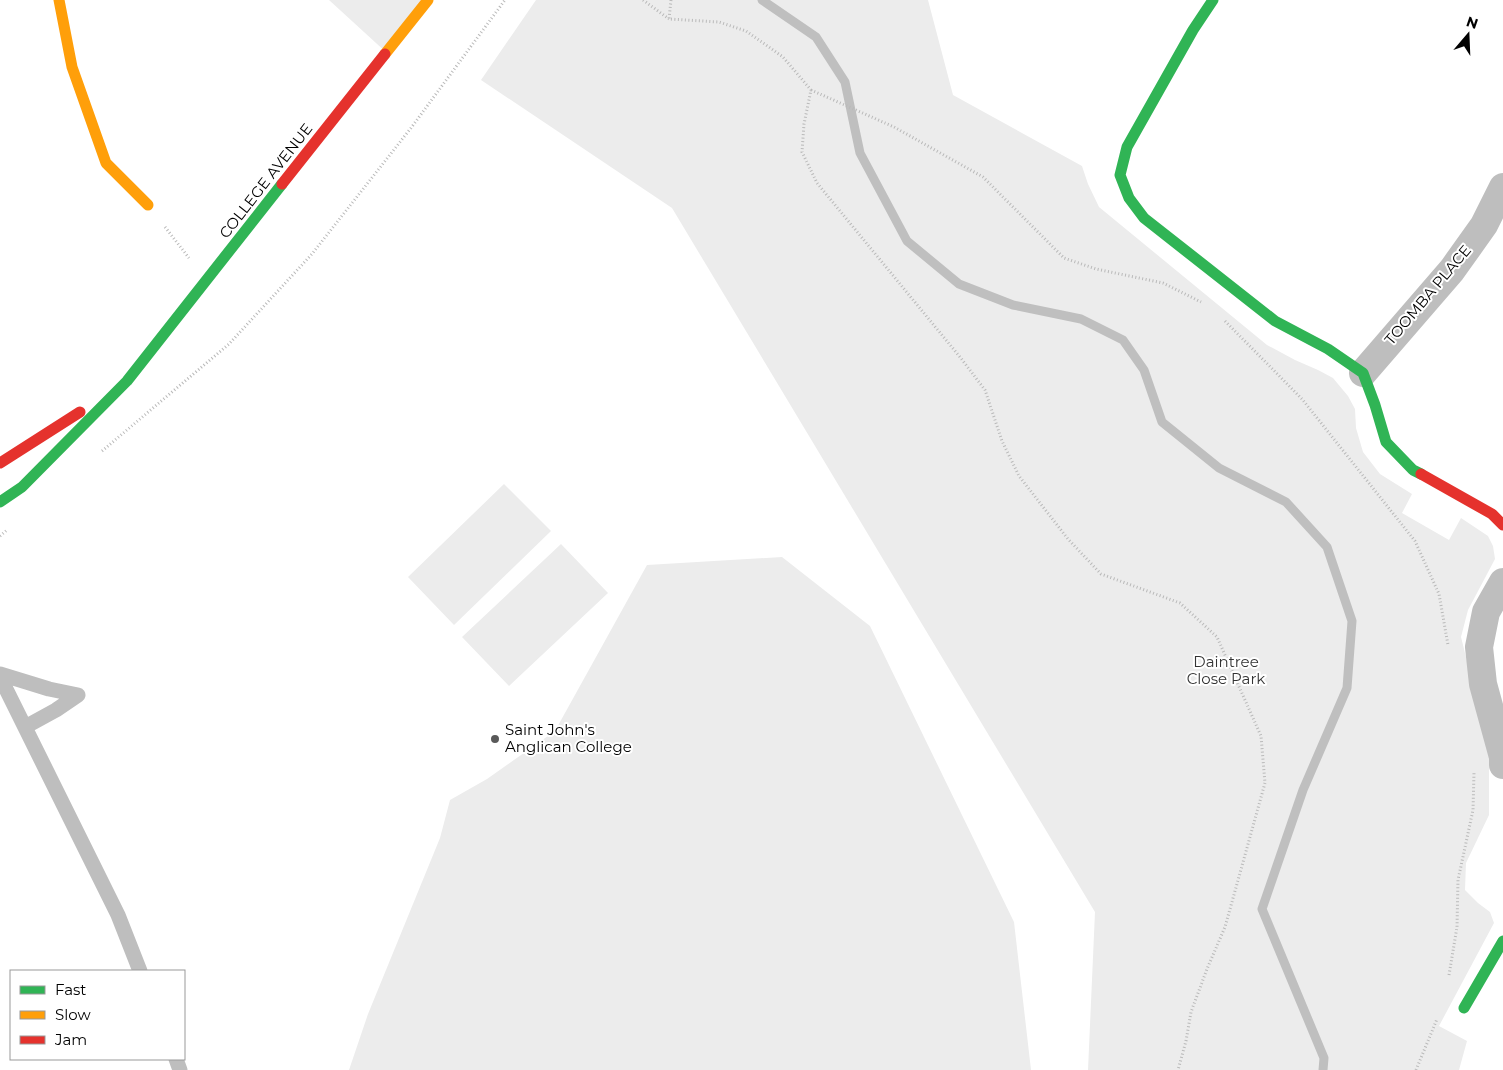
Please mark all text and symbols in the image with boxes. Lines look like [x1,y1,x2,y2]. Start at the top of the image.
north arrow [1443,10,1493,60]
text: N [1464,12,1481,33]
street label: COLLEGE AVENUE [215,119,316,242]
street label: TOOMBA PLACE [1380,241,1475,349]
park label: Daintree Close Park [1187,652,1265,688]
place label: Saint John's Anglican College [505,720,632,756]
marker: Saint John's Anglican College [489,733,501,745]
legend [10,970,185,1060]
text: Fast [55,980,86,999]
text: Slow [55,1005,91,1024]
text: Jam [54,1030,87,1049]

